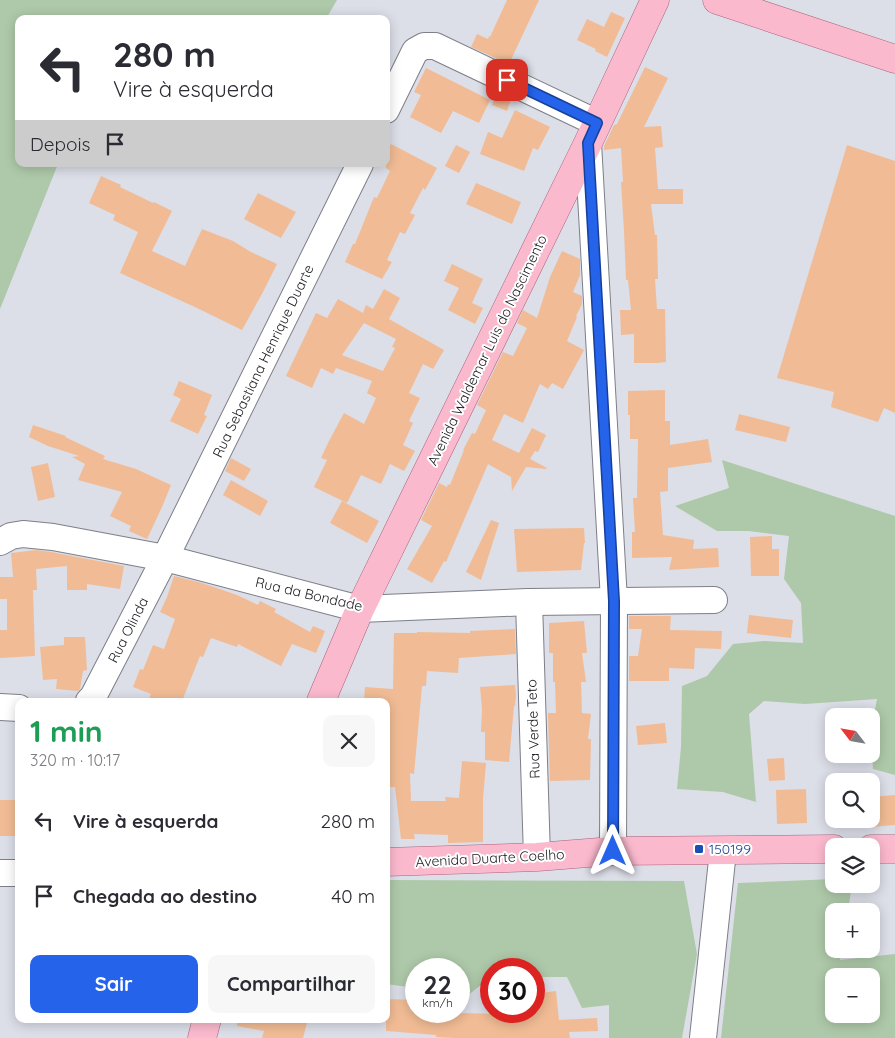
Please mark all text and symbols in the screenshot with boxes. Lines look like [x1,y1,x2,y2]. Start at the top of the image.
text: 280 m [113,32,216,76]
icon: left [30,35,95,100]
pin [486,59,528,101]
icon: arrive [493,66,521,94]
text: Vire à esquerda [113,75,274,103]
icon: arrive [101,130,129,158]
text: Depois [30,132,91,156]
street label: Avenida Waldemar Luis do Nascimento [423,232,551,468]
street label: Rua Sebastiana Henrique Duarte [208,261,318,460]
street label: Rua da Bondade [254,573,364,615]
street label: Rua Olinda [104,594,152,666]
street label: Rua Verde Teto [522,679,544,779]
north arrow [825,708,880,762]
map controls [825,708,880,1023]
text: 1 min [30,712,103,750]
button: close [323,715,375,767]
text: 320 m · 10:17 [30,750,120,770]
button: search [825,773,880,828]
icon: left [30,807,58,835]
text: Vire à esquerda [73,809,218,833]
text: 280 m [320,809,375,833]
position arrow [586,824,638,876]
button: layers [825,838,880,893]
place label: 150199 [709,840,751,858]
marker: 150199 [693,843,705,855]
street label: Avenida Duarte Coelho [415,845,565,871]
icon: arrive [30,882,58,910]
text: Chegada ao destino [73,884,257,908]
text: 40 m [331,884,375,908]
button: + [825,903,880,958]
button: Sair [30,955,198,1013]
button: Compartilhar [208,955,375,1013]
speed limit sign: 30 [480,958,545,1023]
button: − [825,968,880,1023]
text: 22 [423,969,452,1000]
text: km/h [422,995,453,1010]

